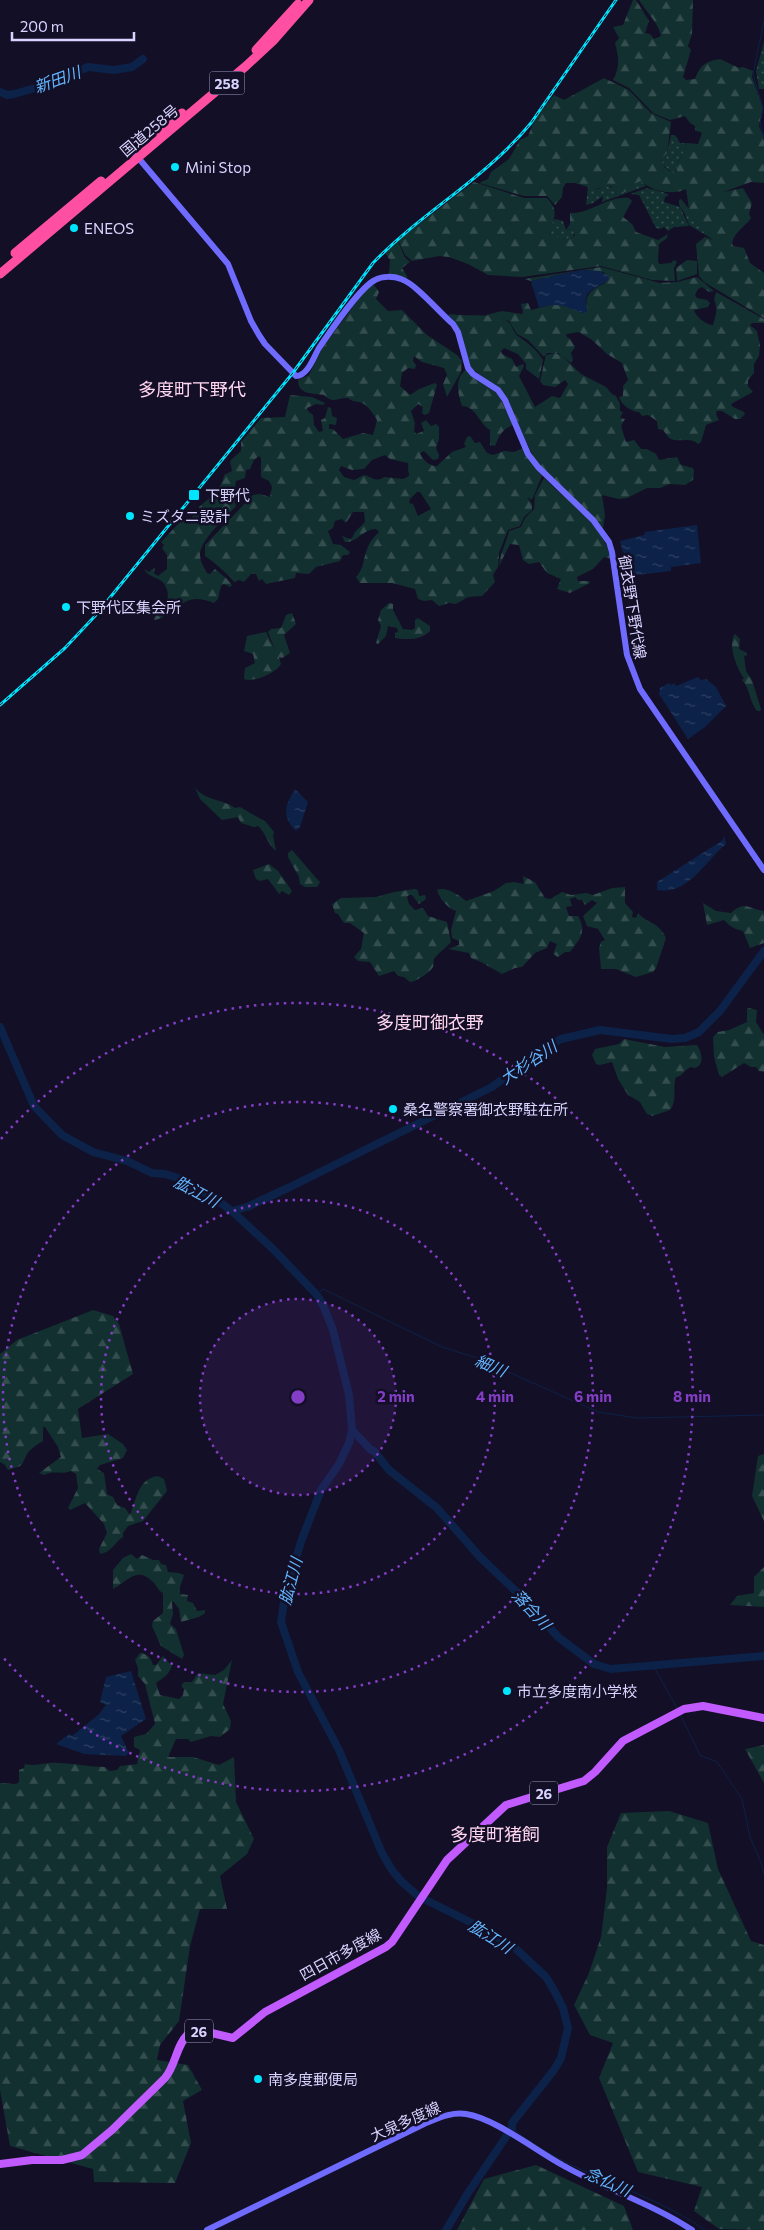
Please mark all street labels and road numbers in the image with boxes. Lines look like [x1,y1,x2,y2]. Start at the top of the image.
road number: 258 [210,72,244,95]
street label: 国道258号 [116,100,182,160]
street label: 御衣野下野代線 [616,554,650,660]
road number: 26 [530,1782,558,1805]
street label: 四日市多度線 [296,1924,384,1984]
road number: 26 [185,2020,213,2042]
street label: 大泉多度線 [367,2098,443,2144]

